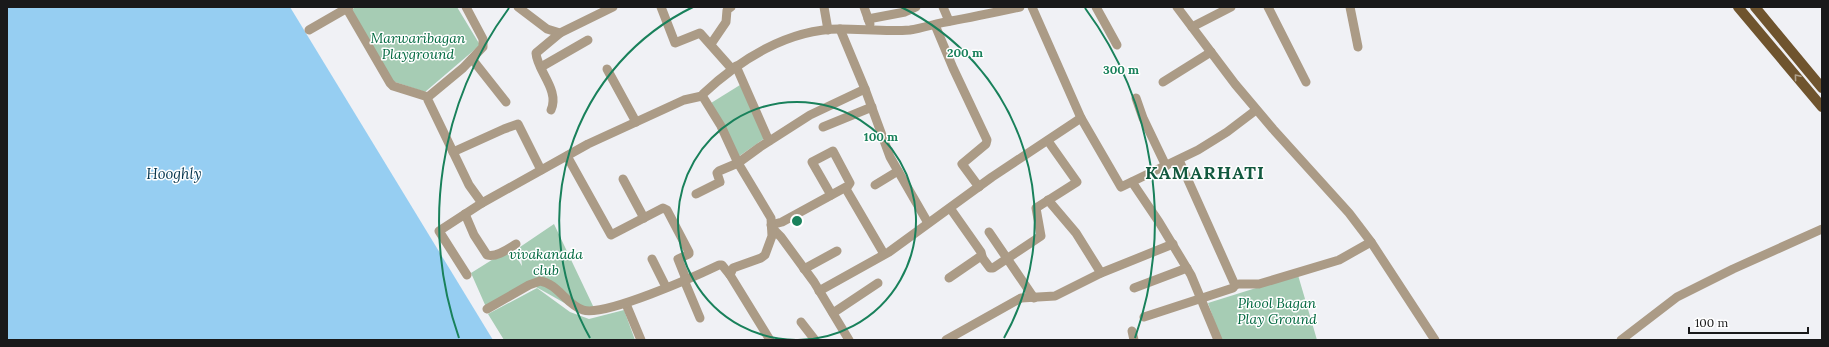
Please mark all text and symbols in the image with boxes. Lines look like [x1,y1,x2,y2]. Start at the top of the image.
park label: Marwaribagan Playground [371,29,466,63]
text: 200 m [947,45,983,60]
text: 300 m [1103,62,1139,77]
one-way arrow [1794,74,1801,81]
text: 100 m [864,129,898,144]
district label: KAMARHATI [1145,161,1265,184]
water label: Hooghly [146,164,202,183]
centre of rings [790,214,804,228]
park label: vivakanada club [509,245,583,279]
park label: Phool Bagan Play Ground [1237,294,1317,328]
scale bar [1689,309,1808,335]
text: 100 m [1695,315,1728,330]

